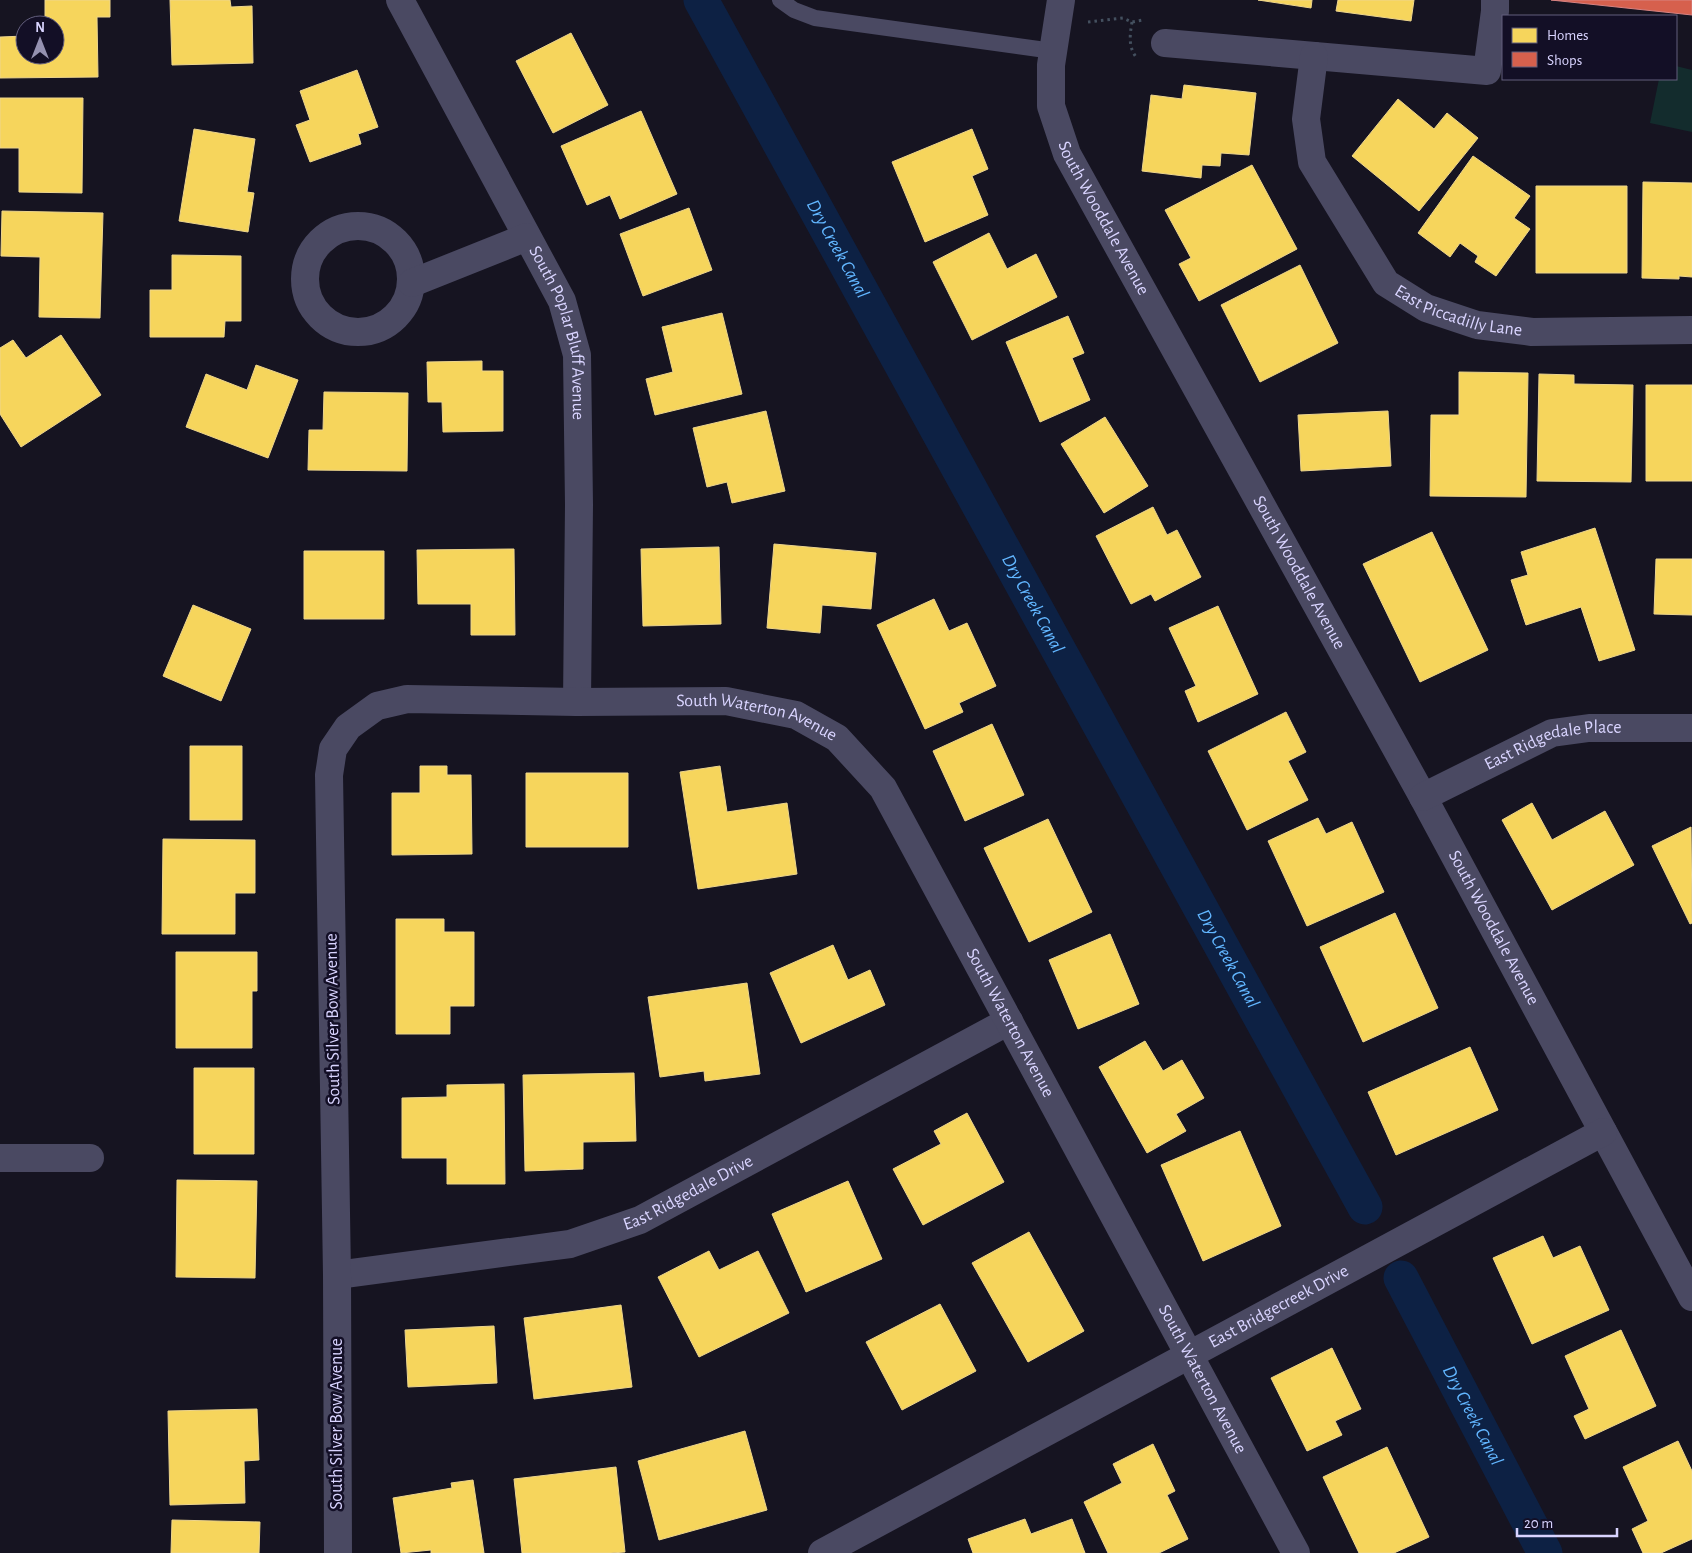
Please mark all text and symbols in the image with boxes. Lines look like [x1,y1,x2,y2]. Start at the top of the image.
north arrow [15,15,65,65]
legend [1502,15,1677,80]
text: N [35,21,45,35]
text: Homes [1547,28,1589,43]
text: Shops [1547,53,1582,68]
street label: South Wooddale Avenue [1054,139,1152,298]
water label: Dry Creek Canal [803,196,873,302]
street label: South Poplar Bluff Avenue [525,243,587,420]
street label: East Piccadilly Lane [1391,282,1523,340]
street label: South Wooddale Avenue [1249,493,1348,653]
water label: Dry Creek Canal [998,551,1068,656]
street label: South Waterton Avenue [676,691,840,745]
street label: East Ridgedale Place [1482,718,1621,774]
street label: South Wooddale Avenue [1445,848,1542,1008]
water label: Dry Creek Canal [1194,906,1263,1011]
street label: South Silver Bow Avenue [323,933,343,1105]
street label: South Waterton Avenue [962,946,1057,1100]
street label: East Ridgedale Drive [621,1152,756,1234]
street label: East Bridgecreek Drive [1206,1262,1352,1352]
street label: South Waterton Avenue [1155,1302,1250,1457]
street label: South Silver Bow Avenue [328,1338,346,1510]
water label: Dry Creek Canal [1439,1362,1507,1468]
scale bar [1517,1506,1617,1538]
text: 20 m [1524,1516,1553,1531]

